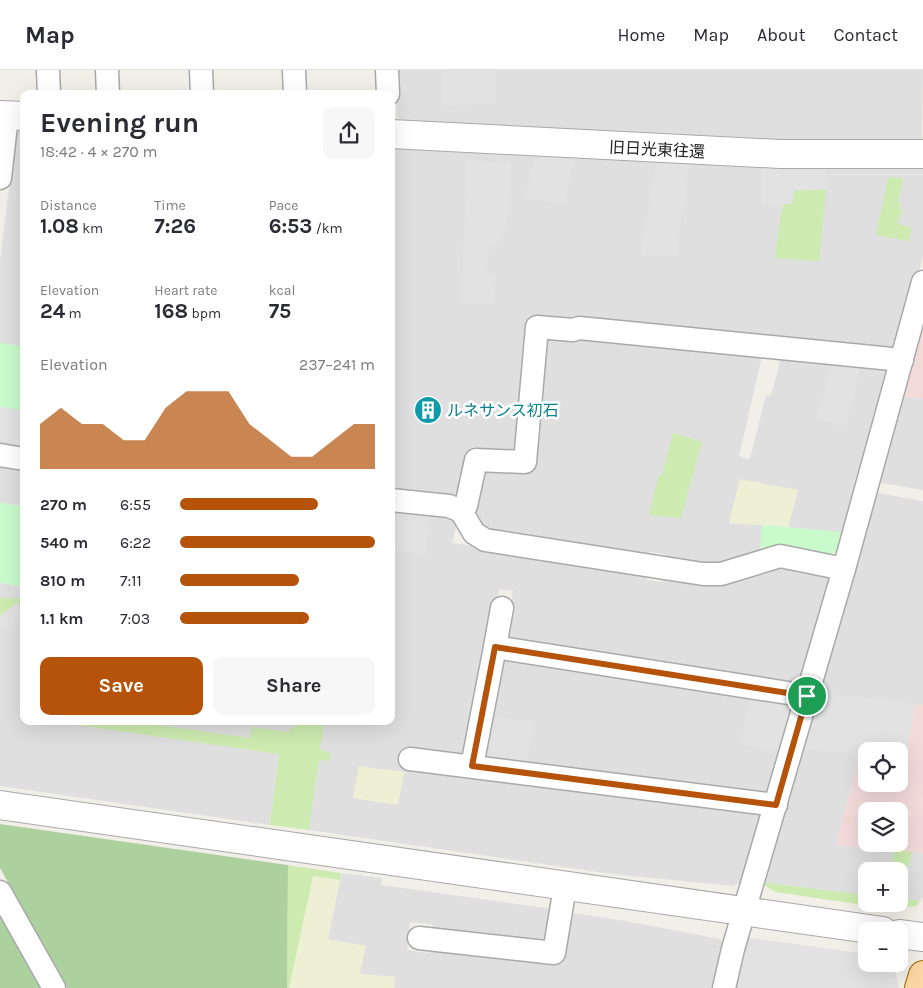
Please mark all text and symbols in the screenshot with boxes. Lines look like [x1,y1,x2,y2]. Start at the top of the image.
text: Map [25,21,75,49]
text: Home [617,24,665,46]
text: Map [693,24,729,46]
text: About [757,24,806,46]
text: Contact [834,24,898,46]
text: Evening run [40,106,199,139]
button: share [323,107,375,159]
street label: 旧日光東往還 [609,137,705,161]
text: 18:42 · 4 × 270 m [40,142,157,161]
text: Distance [40,197,97,214]
text: Time [154,197,186,214]
text: Pace [269,197,299,214]
text: 1.08 [40,214,79,238]
text: 7:26 [154,214,196,238]
text: 6:53 [269,214,312,238]
text: km [79,220,103,237]
text: /km [312,220,343,237]
text: Elevation [40,282,99,299]
text: Heart rate [154,282,217,299]
text: kcal [269,282,295,299]
text: 24 [40,299,65,323]
text: 168 [154,299,188,323]
text: 75 [269,299,291,323]
text: m [65,305,82,322]
text: bpm [188,305,221,322]
text: Elevation [40,355,108,374]
text: 237–241 m [299,355,375,374]
building icon: ルネサンス初石 [413,395,443,425]
place label: ルネサンス初石 [447,401,559,420]
text: 270 m [40,495,87,514]
text: 6:55 [120,495,151,514]
text: 540 m [40,533,88,552]
text: 6:22 [120,533,151,552]
text: 810 m [40,571,85,590]
text: 7:11 [120,571,142,590]
text: 1.1 km [40,609,84,628]
text: 7:03 [120,609,150,628]
button: Save [40,657,203,715]
button: Share [213,657,375,715]
pin [786,675,828,717]
icon: arrive [793,682,821,710]
map controls [858,742,908,972]
button: locate [858,742,908,792]
button: layers [858,802,908,852]
button: + [858,862,908,912]
button: − [858,922,908,972]

